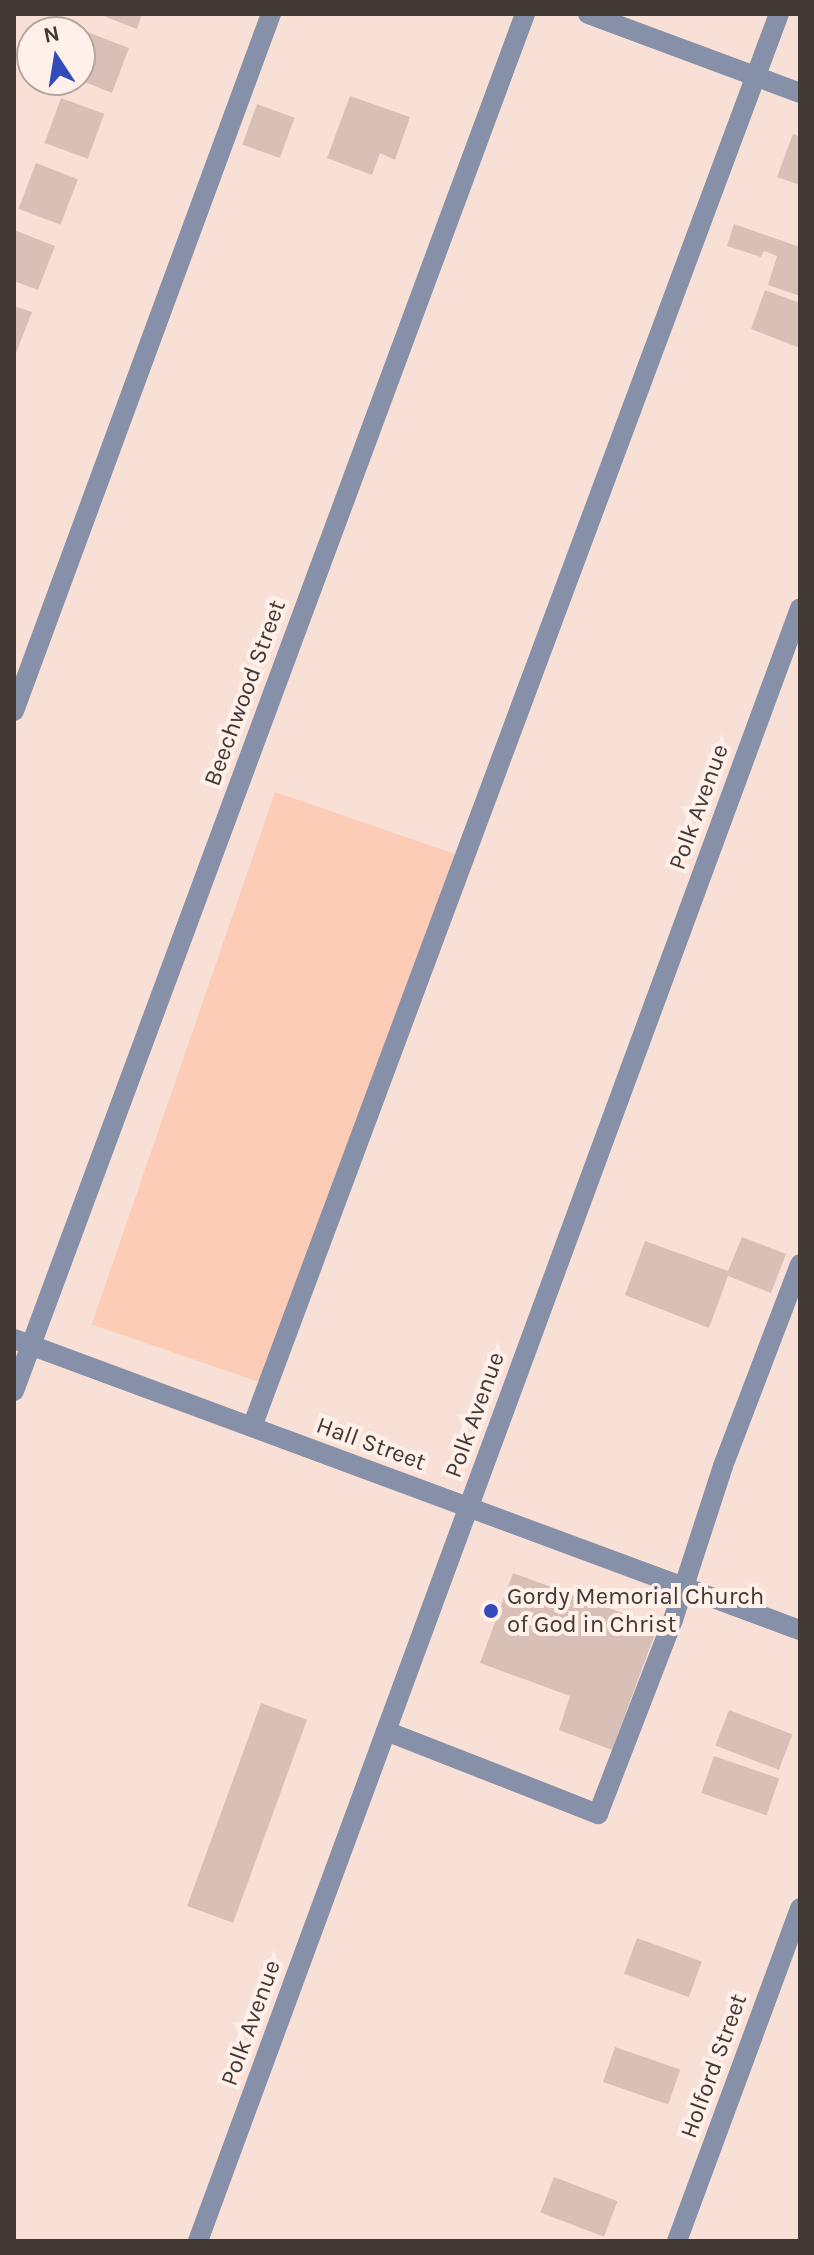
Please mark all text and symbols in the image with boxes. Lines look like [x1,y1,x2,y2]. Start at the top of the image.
north arrow [16,16,96,96]
text: N [41,20,62,49]
street label: Beechwood Street [198,596,292,790]
street label: Polk Avenue [663,740,735,874]
street label: Polk Avenue [439,1348,511,1482]
street label: Hall Street [312,1411,430,1477]
place label: Gordy Memorial Church of God in Christ [507,1583,764,1639]
marker: Gordy Memorial Church of God in Christ [482,1602,500,1620]
street label: Polk Avenue [215,1956,287,2090]
street label: Holford Street [675,1990,753,2142]

